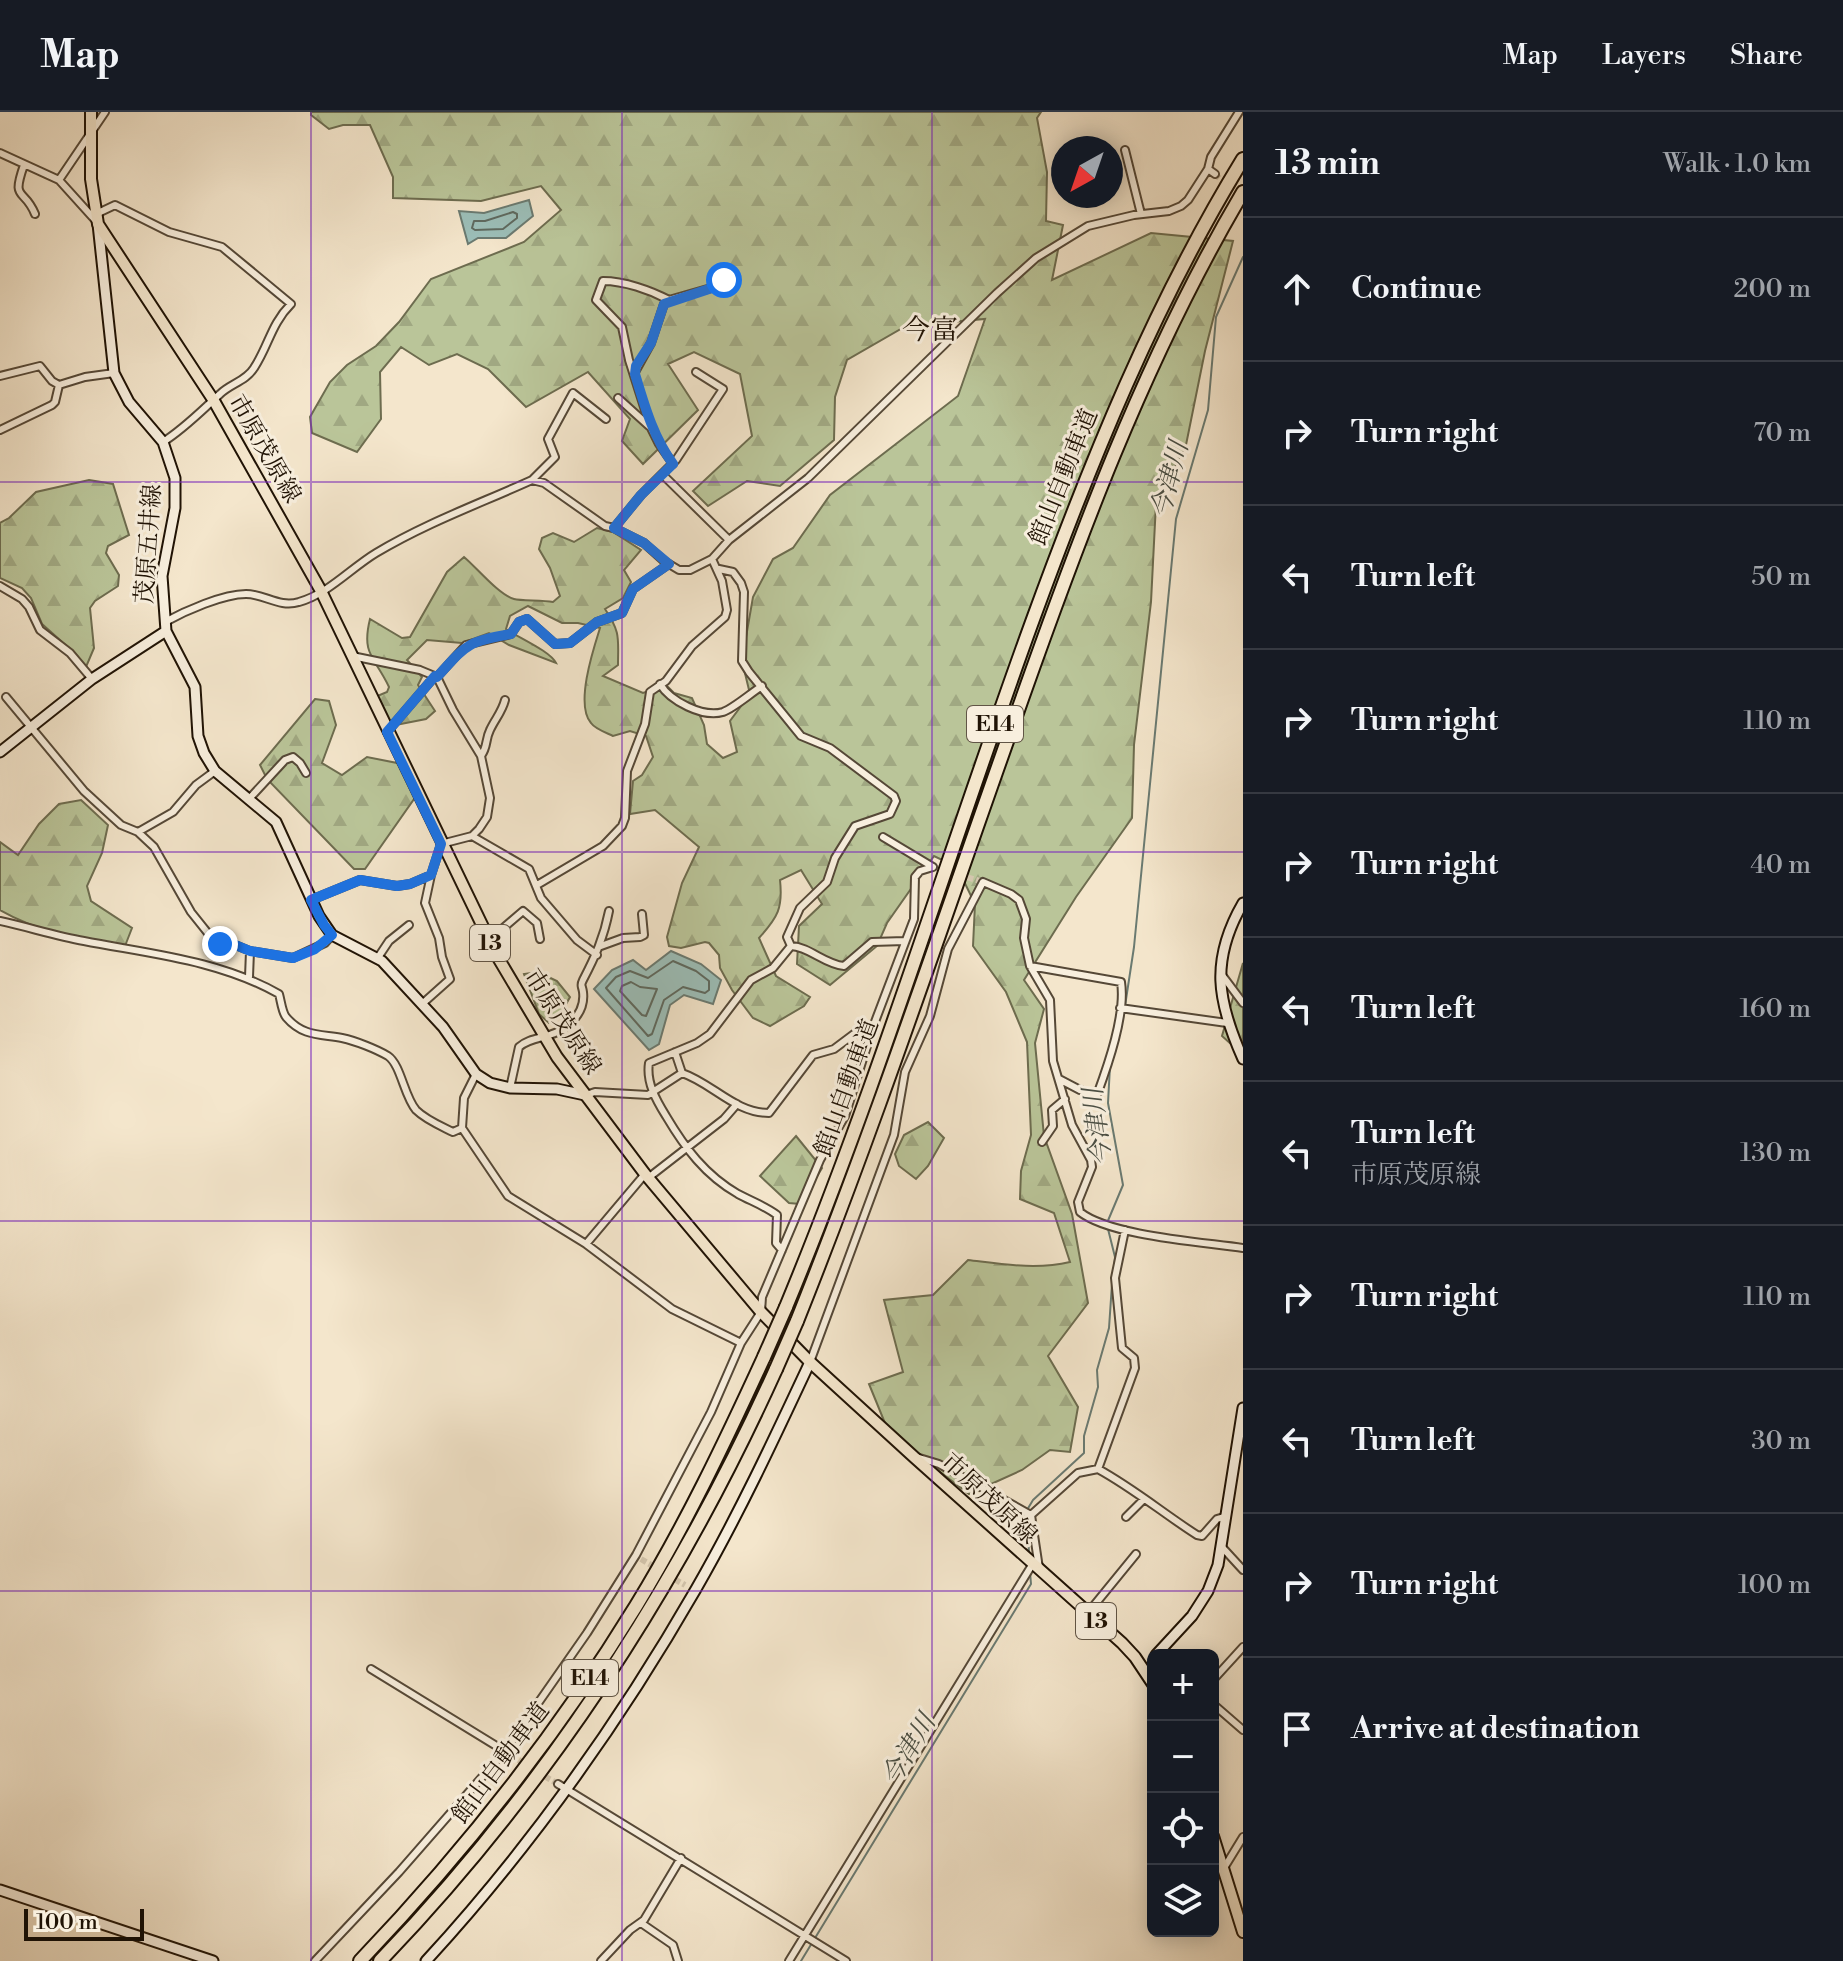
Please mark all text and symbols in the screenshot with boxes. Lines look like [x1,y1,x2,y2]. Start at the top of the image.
text: Map [40,32,120,79]
text: Map [1503,38,1558,73]
text: Layers [1602,38,1686,73]
text: Share [1730,38,1803,73]
north arrow [1051,136,1123,208]
text: 13 min [1275,143,1380,185]
text: Walk · 1.0 km [1663,148,1811,180]
route start [706,262,742,298]
icon: ahead [1275,267,1319,311]
text: Continue [1351,270,1482,308]
text: 200 m [1734,273,1811,305]
district label: 今富 [902,313,958,348]
street label: 市原茂原線 [221,390,307,508]
street label: 館山自動車道 [1023,405,1105,549]
icon: right [1275,411,1319,455]
text: Turn right [1351,414,1498,452]
text: 70 m [1753,417,1811,449]
water label: 今津川 [1144,435,1196,522]
street label: 茂原五井線 [130,483,168,605]
icon: left [1275,555,1319,599]
text: Turn left [1351,558,1475,596]
text: 50 m [1751,561,1811,593]
icon: right [1275,699,1319,743]
text: Turn right [1351,702,1498,740]
text: 110 m [1743,705,1811,737]
road number: E14 [967,706,1023,742]
icon: right [1275,843,1319,887]
text: Turn right [1351,846,1498,884]
text: 40 m [1750,849,1811,881]
road number: 13 [470,925,510,961]
route end [202,926,238,962]
street label: 市原茂原線 [517,964,607,1080]
icon: left [1275,987,1319,1031]
text: Turn left [1351,990,1475,1028]
text: 160 m [1740,993,1811,1025]
street label: 館山自動車道 [808,1015,886,1161]
water label: 今津川 [1077,1083,1119,1168]
text: Turn left [1351,1115,1475,1153]
icon: left [1275,1131,1319,1175]
text: 130 m [1740,1137,1811,1169]
text: 市原茂原線 [1351,1159,1481,1191]
icon: right [1275,1275,1319,1319]
text: Turn right [1351,1278,1498,1316]
text: 110 m [1743,1281,1811,1313]
icon: left [1275,1419,1319,1463]
text: Turn left [1351,1422,1475,1460]
text: 30 m [1751,1425,1811,1457]
street label: 市原茂原線 [935,1447,1043,1551]
icon: right [1275,1563,1319,1607]
text: Turn right [1351,1566,1498,1604]
text: 100 m [1738,1569,1811,1601]
road number: 13 [1076,1603,1116,1639]
map controls [1147,1649,1219,1937]
button: + [1147,1649,1219,1721]
road number: E14 [562,1660,618,1696]
street label: 館山自動車道 [446,1696,556,1830]
water label: 今津川 [875,1706,944,1792]
icon: arrive [1275,1707,1319,1751]
text: Arrive at destination [1351,1710,1640,1748]
button: − [1147,1721,1219,1793]
button: locate [1147,1793,1219,1865]
button: layers [1147,1865,1219,1937]
scale bar [24,1905,144,1941]
text: 100 m [36,1909,98,1936]

